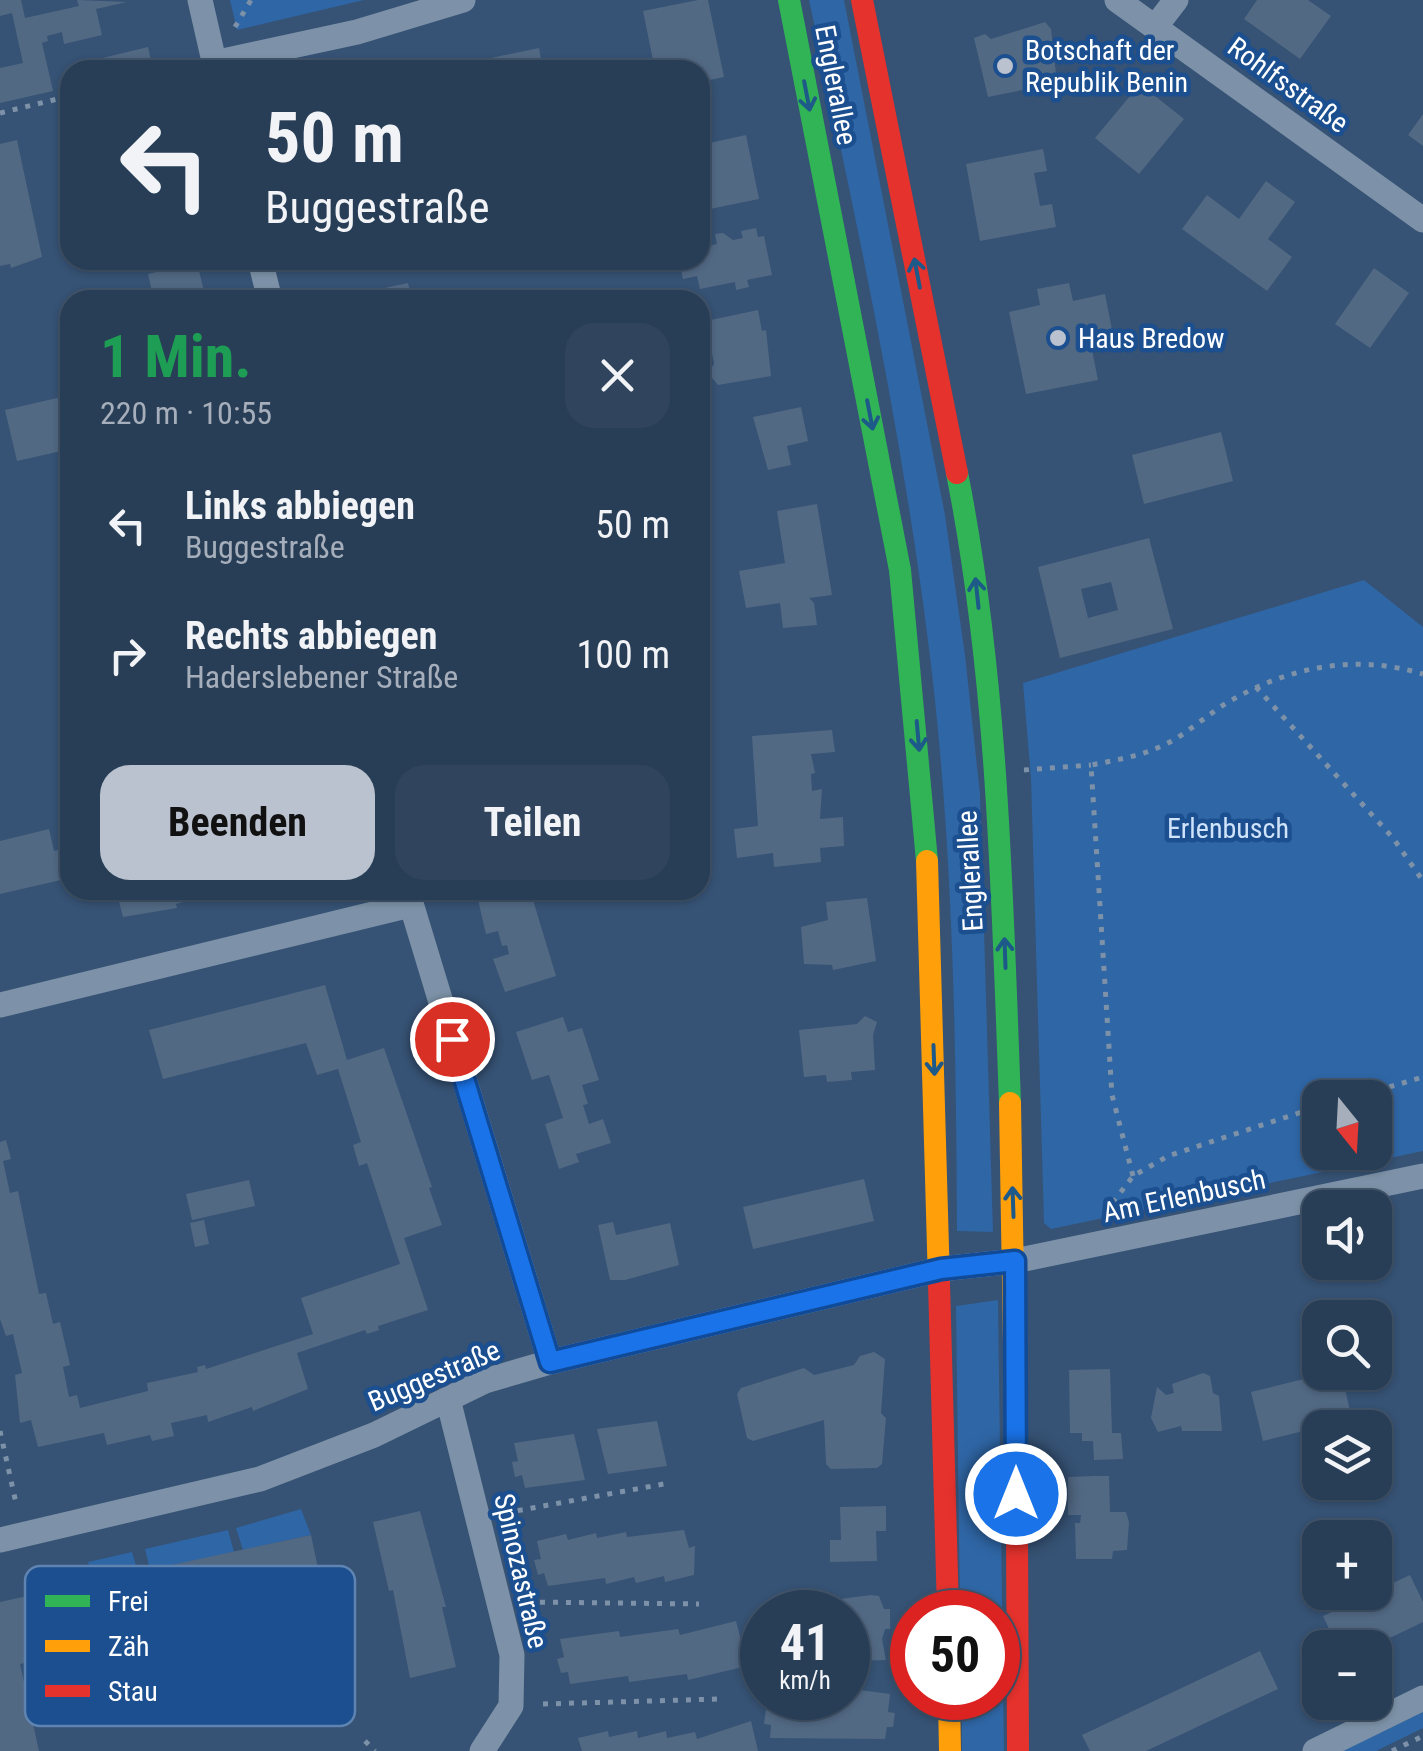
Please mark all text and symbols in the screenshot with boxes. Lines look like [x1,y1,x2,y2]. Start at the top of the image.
street label: Englerallee [808,22,864,148]
street label: Rohlfsstraße [1221,30,1355,140]
place label: Botschaft der Republik Benin [1025,34,1188,99]
marker: Botschaft der Republik Benin [994,55,1016,77]
one-way arrow [798,79,817,111]
text: 50 m [265,97,404,179]
icon: left [100,100,230,230]
text: Buggestraße [265,181,490,234]
one-way arrow [906,258,925,290]
text: 1 Min. [100,321,252,392]
place label: Haus Bredow [1078,322,1224,355]
button: close [565,323,670,428]
marker: Haus Bredow [1047,327,1069,349]
text: 220 m · 10:55 [100,394,272,432]
one-way arrow [861,398,880,430]
text: Links abbiegen [185,484,415,528]
icon: left [100,498,155,553]
text: 50 m [595,503,670,547]
text: Buggestraße [185,528,345,566]
one-way arrow [967,577,986,609]
text: Rechts abbiegen [185,614,437,658]
icon: right [100,628,155,683]
text: 100 m [576,633,670,677]
text: Haderslebener Straße [185,658,458,696]
one-way arrow [908,719,927,751]
button: Beenden [100,765,375,880]
button: Teilen [395,765,670,880]
street label: Englerallee [950,810,990,932]
park label: Erlenbusch [1167,812,1289,845]
one-way arrow [995,938,1014,970]
pin [410,997,495,1082]
icon: arrive [425,1012,480,1067]
one-way arrow [924,1044,943,1076]
north arrow [1302,1080,1392,1170]
map controls [1302,1080,1392,1720]
street label: Am Erlenbusch [1099,1163,1269,1229]
one-way arrow [1004,1187,1023,1219]
button: sound [1302,1190,1392,1280]
button: search [1302,1300,1392,1390]
street label: Buggestraße [363,1334,505,1418]
button: layers [1302,1410,1392,1500]
position arrow [964,1442,1068,1546]
street label: Spinozastraße [487,1490,555,1652]
button: + [1302,1520,1392,1610]
legend [25,1566,355,1726]
text: Frei [108,1585,149,1618]
speed limit sign: 50 [890,1590,1020,1720]
text: 41 [780,1614,830,1672]
text: Zäh [108,1630,150,1663]
button: − [1302,1630,1392,1720]
text: km/h [779,1666,831,1695]
text: Stau [108,1675,158,1708]

